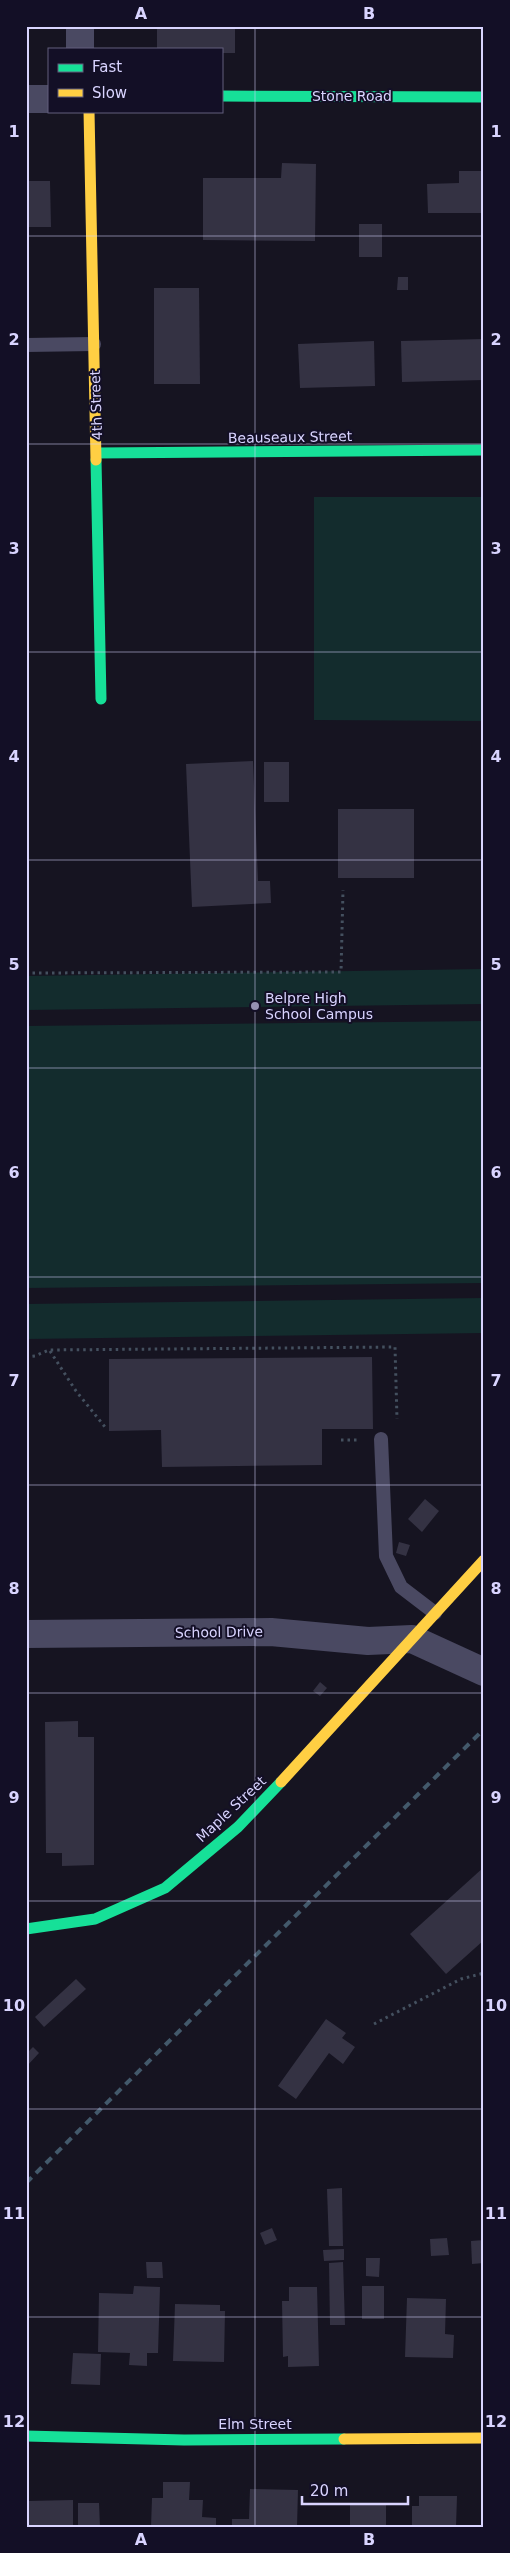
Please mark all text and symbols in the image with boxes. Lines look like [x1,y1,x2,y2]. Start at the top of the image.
text: A [135,4,148,23]
text: B [363,4,375,23]
legend [48,48,222,112]
text: Fast [92,58,122,76]
text: Slow [92,84,127,102]
street label: Stone Road [312,88,392,104]
text: 1 [8,122,20,141]
text: 1 [490,122,502,141]
text: 2 [8,330,20,349]
text: 2 [490,330,502,349]
street label: 4th Street [87,369,105,440]
street label: Beauseaux Street [228,428,353,446]
text: 3 [8,539,20,558]
text: 3 [490,539,502,558]
text: 4 [8,747,20,766]
text: 4 [490,747,502,766]
text: 5 [8,955,20,974]
text: 5 [490,955,502,974]
place label: Belpre High School Campus [265,990,373,1022]
marker: Belpre High School Campus [249,1000,261,1012]
text: 6 [8,1163,20,1182]
text: 6 [490,1163,502,1182]
text: 7 [8,1371,20,1390]
text: 7 [490,1371,502,1390]
text: 8 [8,1579,20,1598]
text: 8 [490,1579,502,1598]
street label: School Drive [175,1623,263,1641]
street label: Maple Street [193,1772,269,1845]
text: 9 [8,1788,20,1807]
text: 9 [490,1788,502,1807]
text: 10 [3,1996,25,2015]
text: 10 [485,1996,507,2015]
text: 11 [3,2204,25,2223]
text: 11 [485,2204,507,2223]
text: 12 [3,2412,25,2431]
text: 12 [485,2412,507,2431]
street label: Elm Street [218,2416,292,2432]
scale bar [302,2473,409,2505]
text: 20 m [310,2482,348,2500]
text: A [135,2530,148,2549]
text: B [363,2530,375,2549]

